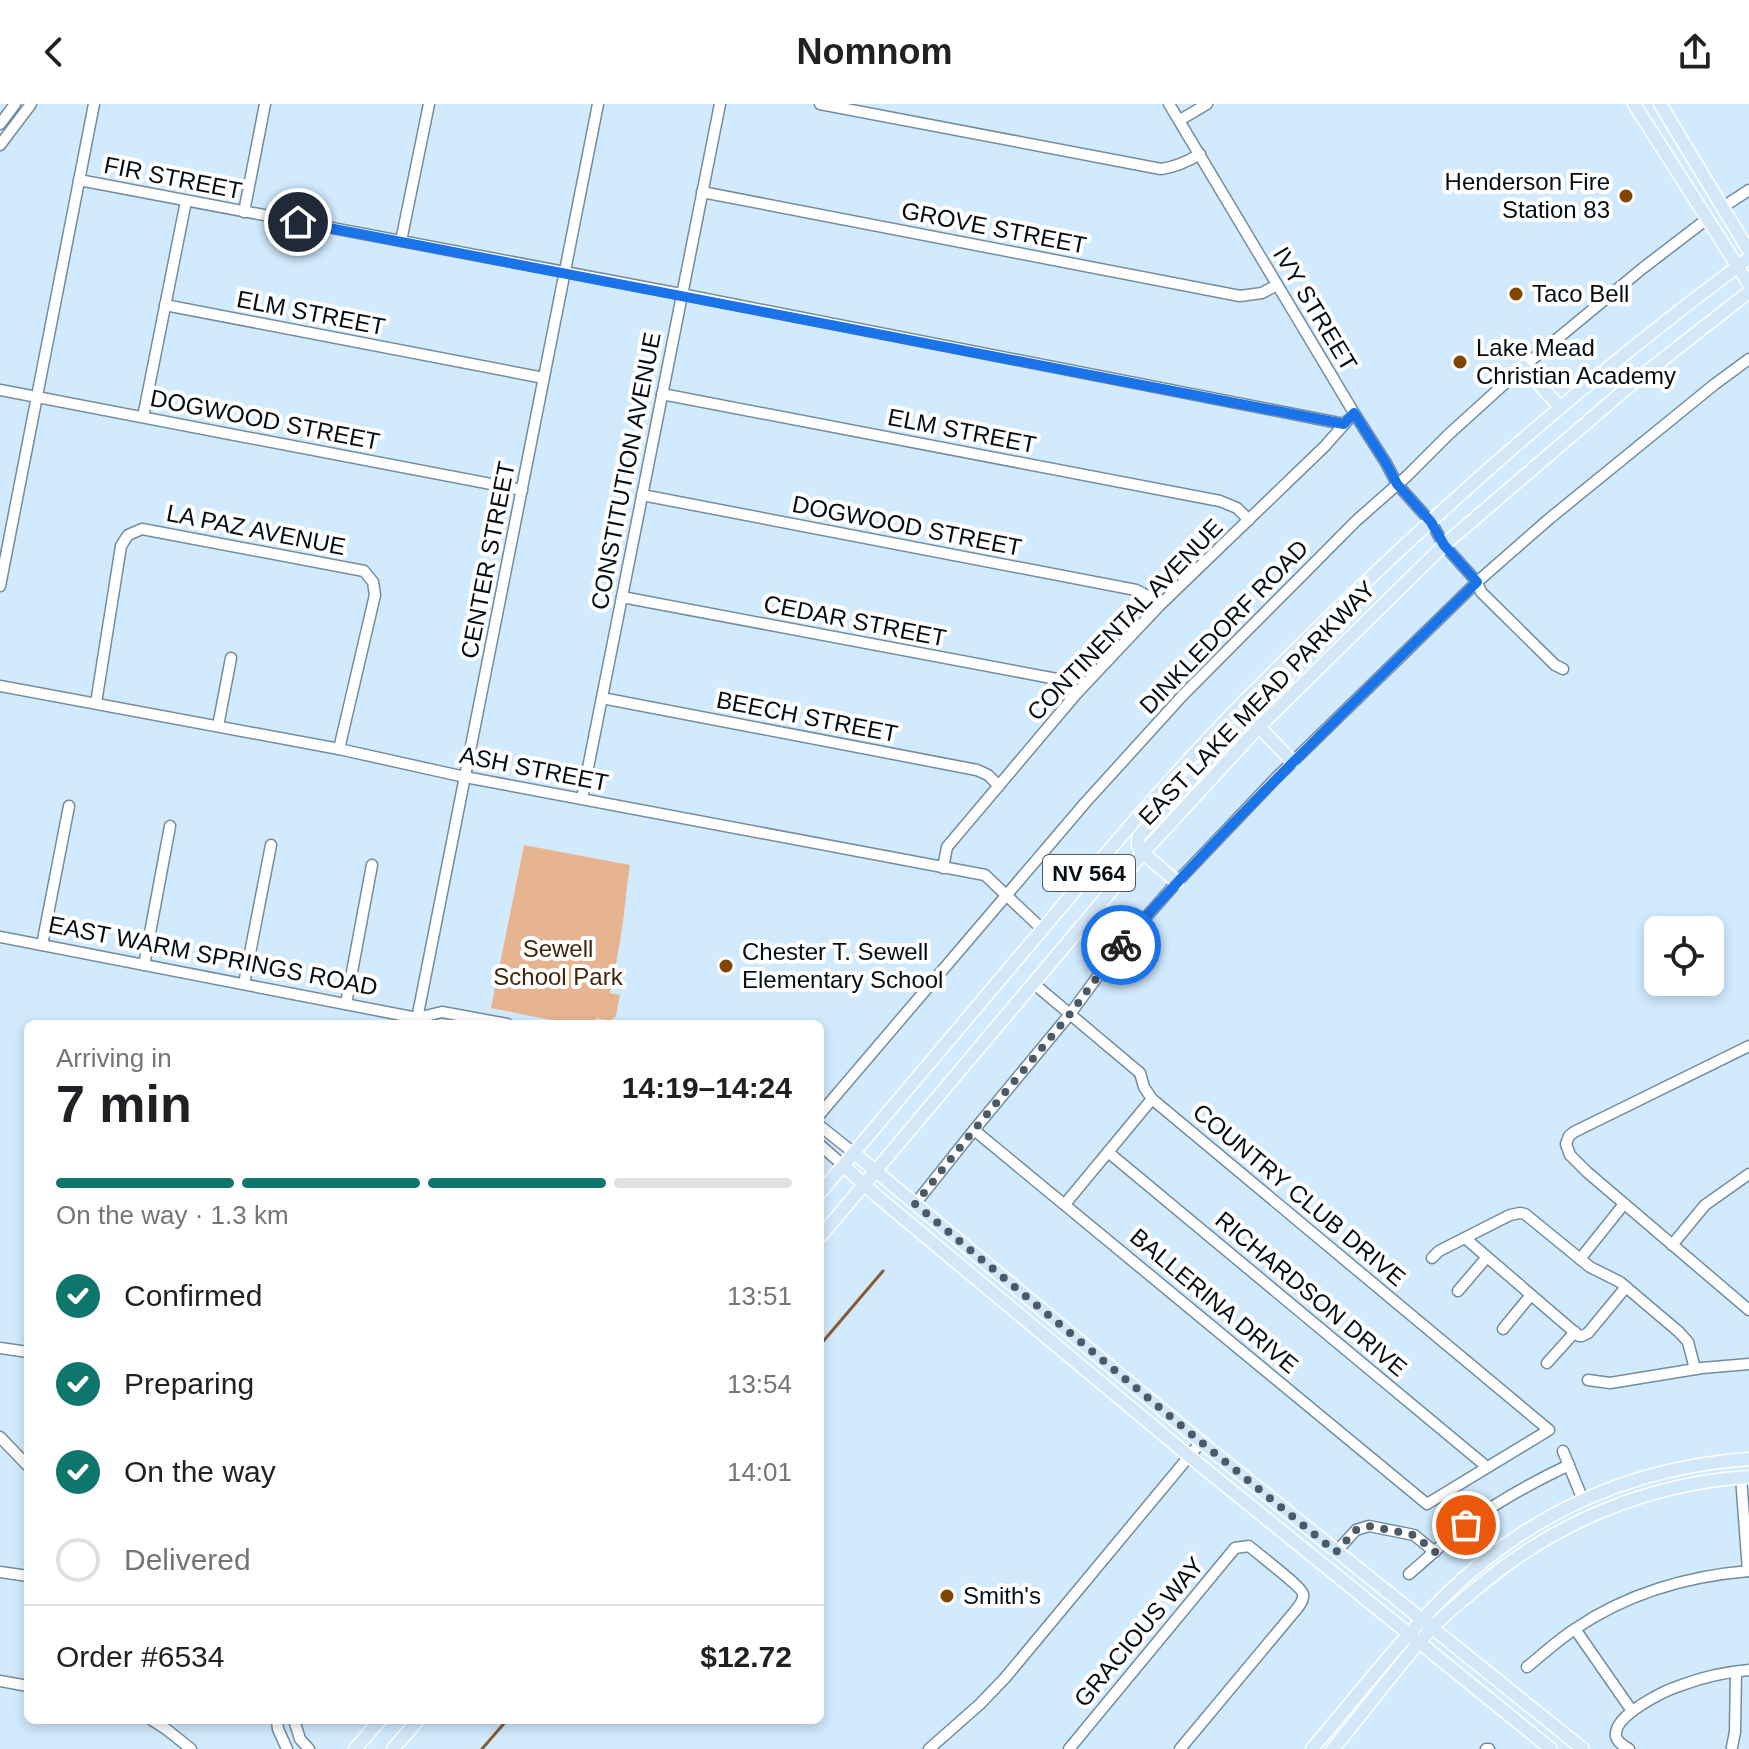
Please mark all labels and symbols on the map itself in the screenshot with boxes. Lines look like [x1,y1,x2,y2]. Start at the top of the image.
street label: FIR STREET [102,151,245,204]
place label: Henderson Fire Station 83 [1445,168,1610,223]
marker: Henderson Fire Station 83 [1617,187,1635,205]
pin [264,188,332,256]
street label: GROVE STREET [899,196,1089,259]
street label: IVY STREET [1268,242,1363,376]
place label: Taco Bell [1532,280,1629,307]
street label: ELM STREET [235,285,388,340]
marker: Taco Bell [1507,285,1525,303]
street label: CONSTITUTION AVENUE [585,330,666,612]
place label: Lake Mead Christian Academy [1476,334,1676,389]
marker: Lake Mead Christian Academy [1451,353,1469,371]
street label: DOGWOOD STREET [148,384,383,455]
street label: ELM STREET [886,403,1039,458]
street label: CENTER STREET [455,459,520,661]
street label: DOGWOOD STREET [790,490,1025,561]
street label: LA PAZ AVENUE [164,499,348,560]
street label: CONTINENTAL AVENUE [1022,514,1228,726]
street label: DINKLEDORF ROAD [1134,534,1313,719]
street label: EAST LAKE MEAD PARKWAY [1133,575,1380,830]
street label: CEDAR STREET [762,590,949,652]
street label: BEECH STREET [714,686,900,747]
street label: ASH STREET [458,741,611,796]
road number: NV 564 [1043,855,1135,891]
courier [1081,905,1161,985]
street label: EAST WARM SPRINGS ROAD [46,910,380,1001]
park label: Sewell School Park [493,935,624,990]
place label: Chester T. Sewell Elementary School [742,938,943,993]
marker: Chester T. Sewell Elementary School [717,957,735,975]
street label: COUNTRY CLUB DRIVE [1188,1098,1411,1291]
street label: RICHARDSON DRIVE [1210,1206,1412,1382]
street label: BALLERINA DRIVE [1125,1223,1304,1379]
pin [1432,1491,1500,1559]
street label: GRACIOUS WAY [1068,1551,1209,1712]
place label: Smith's [963,1582,1041,1609]
marker: Smith's [938,1587,956,1605]

